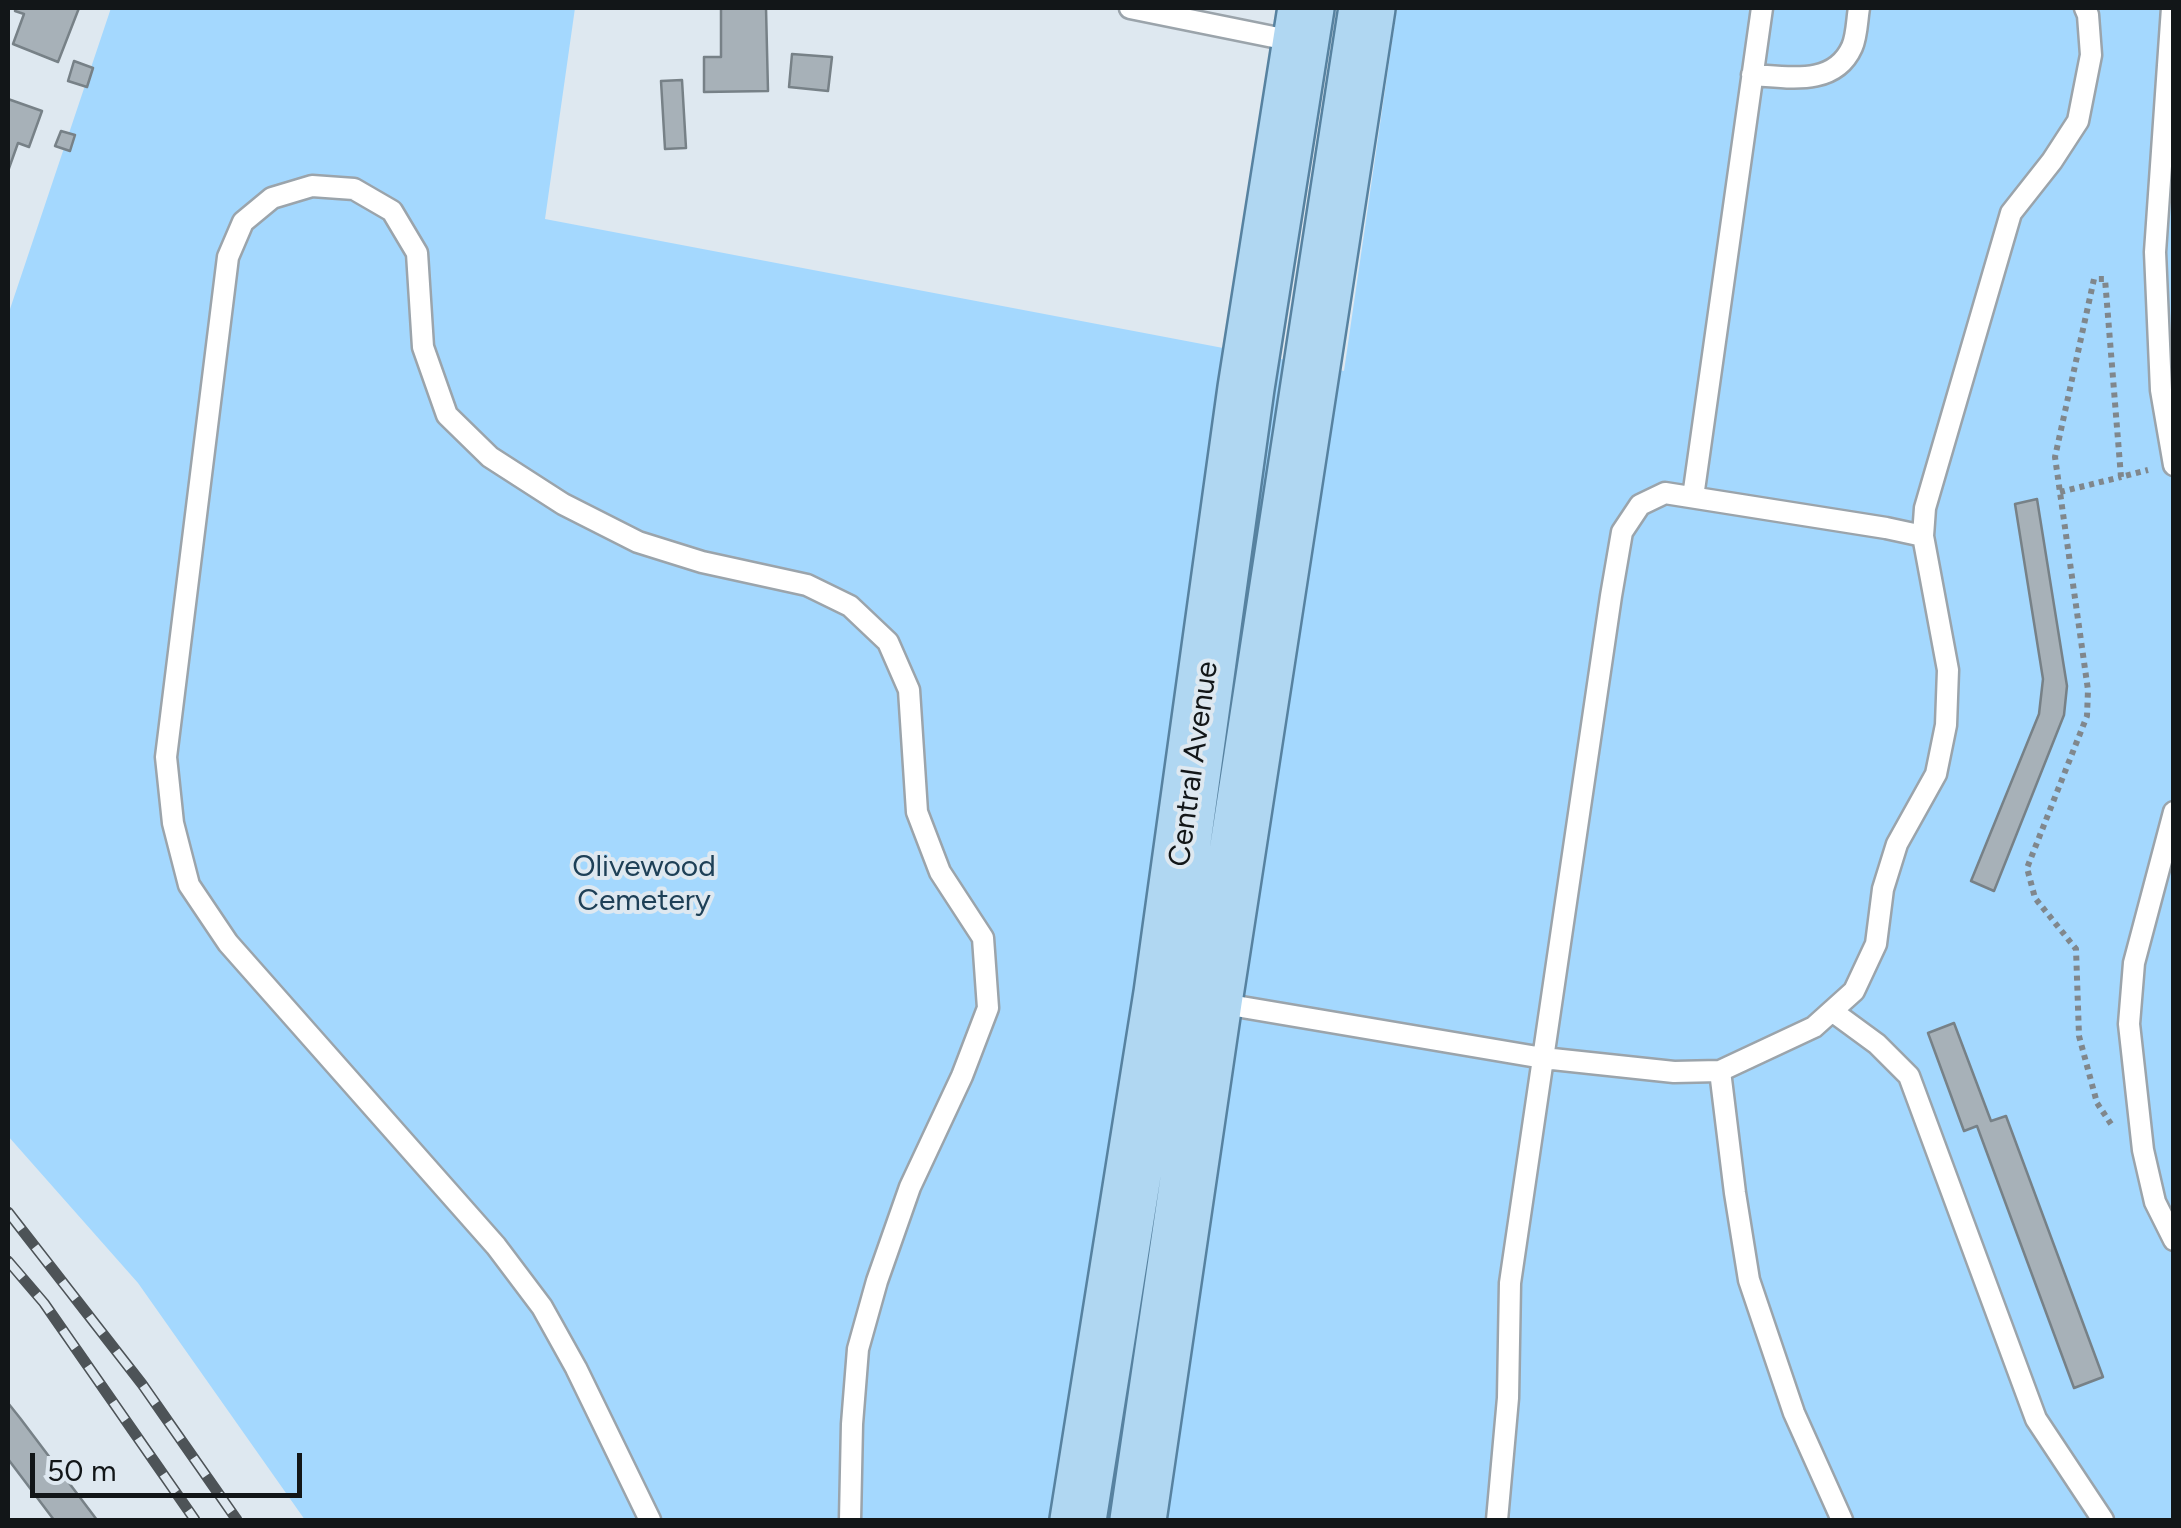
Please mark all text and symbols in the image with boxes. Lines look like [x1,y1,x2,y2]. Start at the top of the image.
street label: Central Avenue [1162,659,1226,869]
park label: Olivewood Cemetery [572,849,716,920]
scale bar [35,1433,308,1495]
text: 50 m [47,1452,116,1489]

